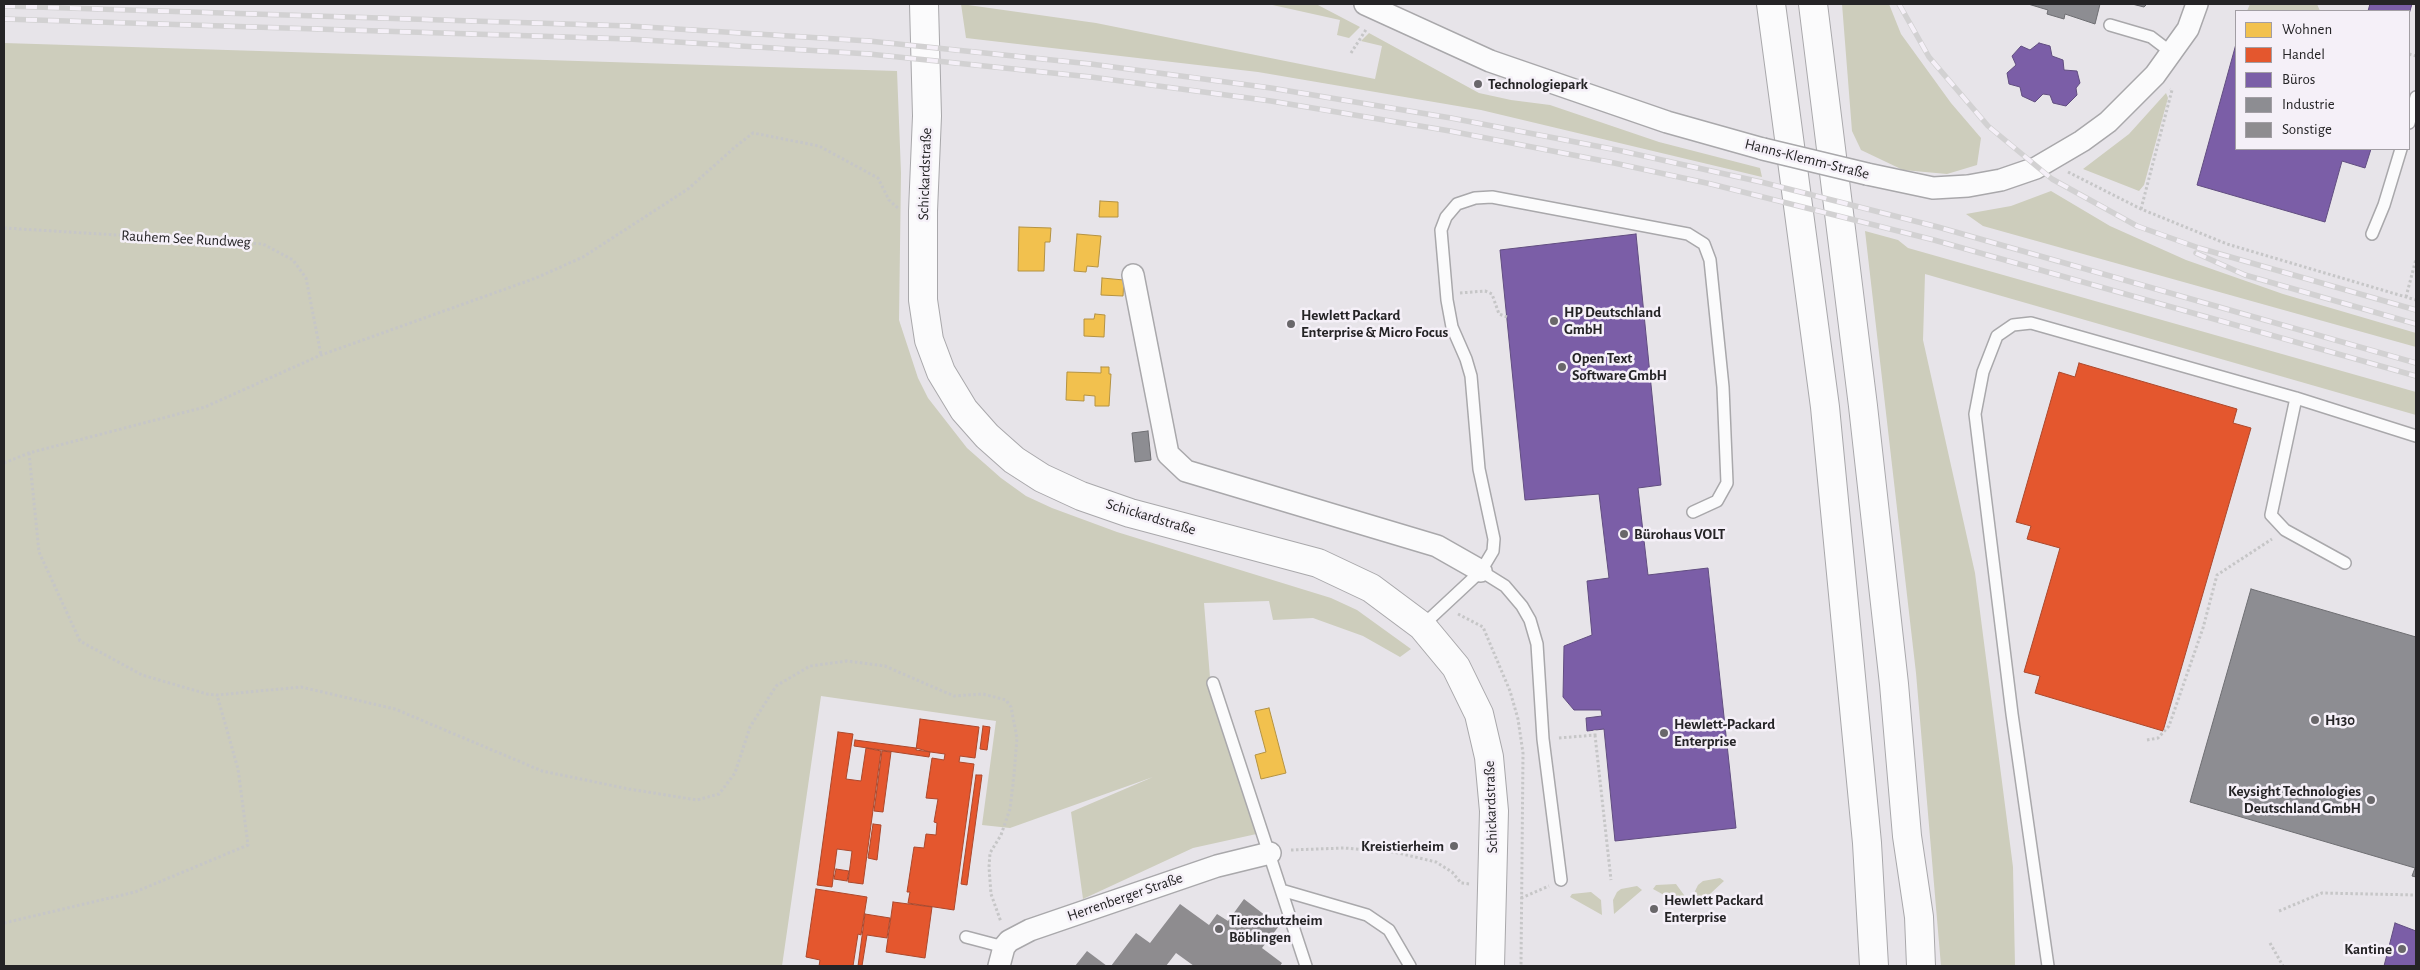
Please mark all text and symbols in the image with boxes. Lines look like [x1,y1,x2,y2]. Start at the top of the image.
legend [2235,10,2410,150]
text: Wohnen [2282,22,2332,37]
text: Handel [2282,47,2325,62]
text: Büros [2282,72,2315,87]
place label: Technologiepark [1488,75,1588,93]
marker: Technologiepark [1472,78,1484,90]
text: Industrie [2282,97,2335,112]
text: Sonstige [2282,122,2332,137]
street label: Schickardstraße [914,127,936,221]
street label: Hanns-Klemm-Straße [1743,135,1871,183]
street label: Rauhem See Rundweg [121,227,251,251]
place label: HP Deutschland GmbH [1564,303,1661,338]
place label: Hewlett Packard Enterprise & Micro Focus [1301,306,1448,341]
marker: HP Deutschland GmbH [1548,315,1560,327]
marker: Hewlett Packard Enterprise & Micro Focus [1285,318,1297,330]
place label: Open Text Software GmbH [1572,349,1667,384]
marker: Open Text Software GmbH [1556,361,1568,373]
street label: Schickardstraße [1104,495,1198,539]
place label: Bürohaus VOLT [1634,525,1725,543]
marker: Bürohaus VOLT [1618,528,1630,540]
place label: H130 [2325,711,2355,729]
marker: H130 [2309,714,2321,726]
place label: Hewlett-Packard Enterprise [1674,715,1775,750]
marker: Hewlett-Packard Enterprise [1658,727,1670,739]
street label: Schickardstraße [1480,760,1502,854]
place label: Keysight Technologies Deutschland GmbH [2228,782,2361,817]
marker: Keysight Technologies Deutschland GmbH [2365,794,2377,806]
place label: Kreistierheim [1361,837,1444,855]
marker: Kreistierheim [1448,840,1460,852]
street label: Herrenberger Straße [1065,869,1185,925]
place label: Hewlett Packard Enterprise [1664,891,1763,926]
marker: Hewlett Packard Enterprise [1648,903,1660,915]
place label: Tierschutzheim Böblingen [1229,911,1323,946]
marker: Tierschutzheim Böblingen [1213,923,1225,935]
place label: Kantine [2344,940,2392,958]
marker: Kantine [2396,943,2408,955]

